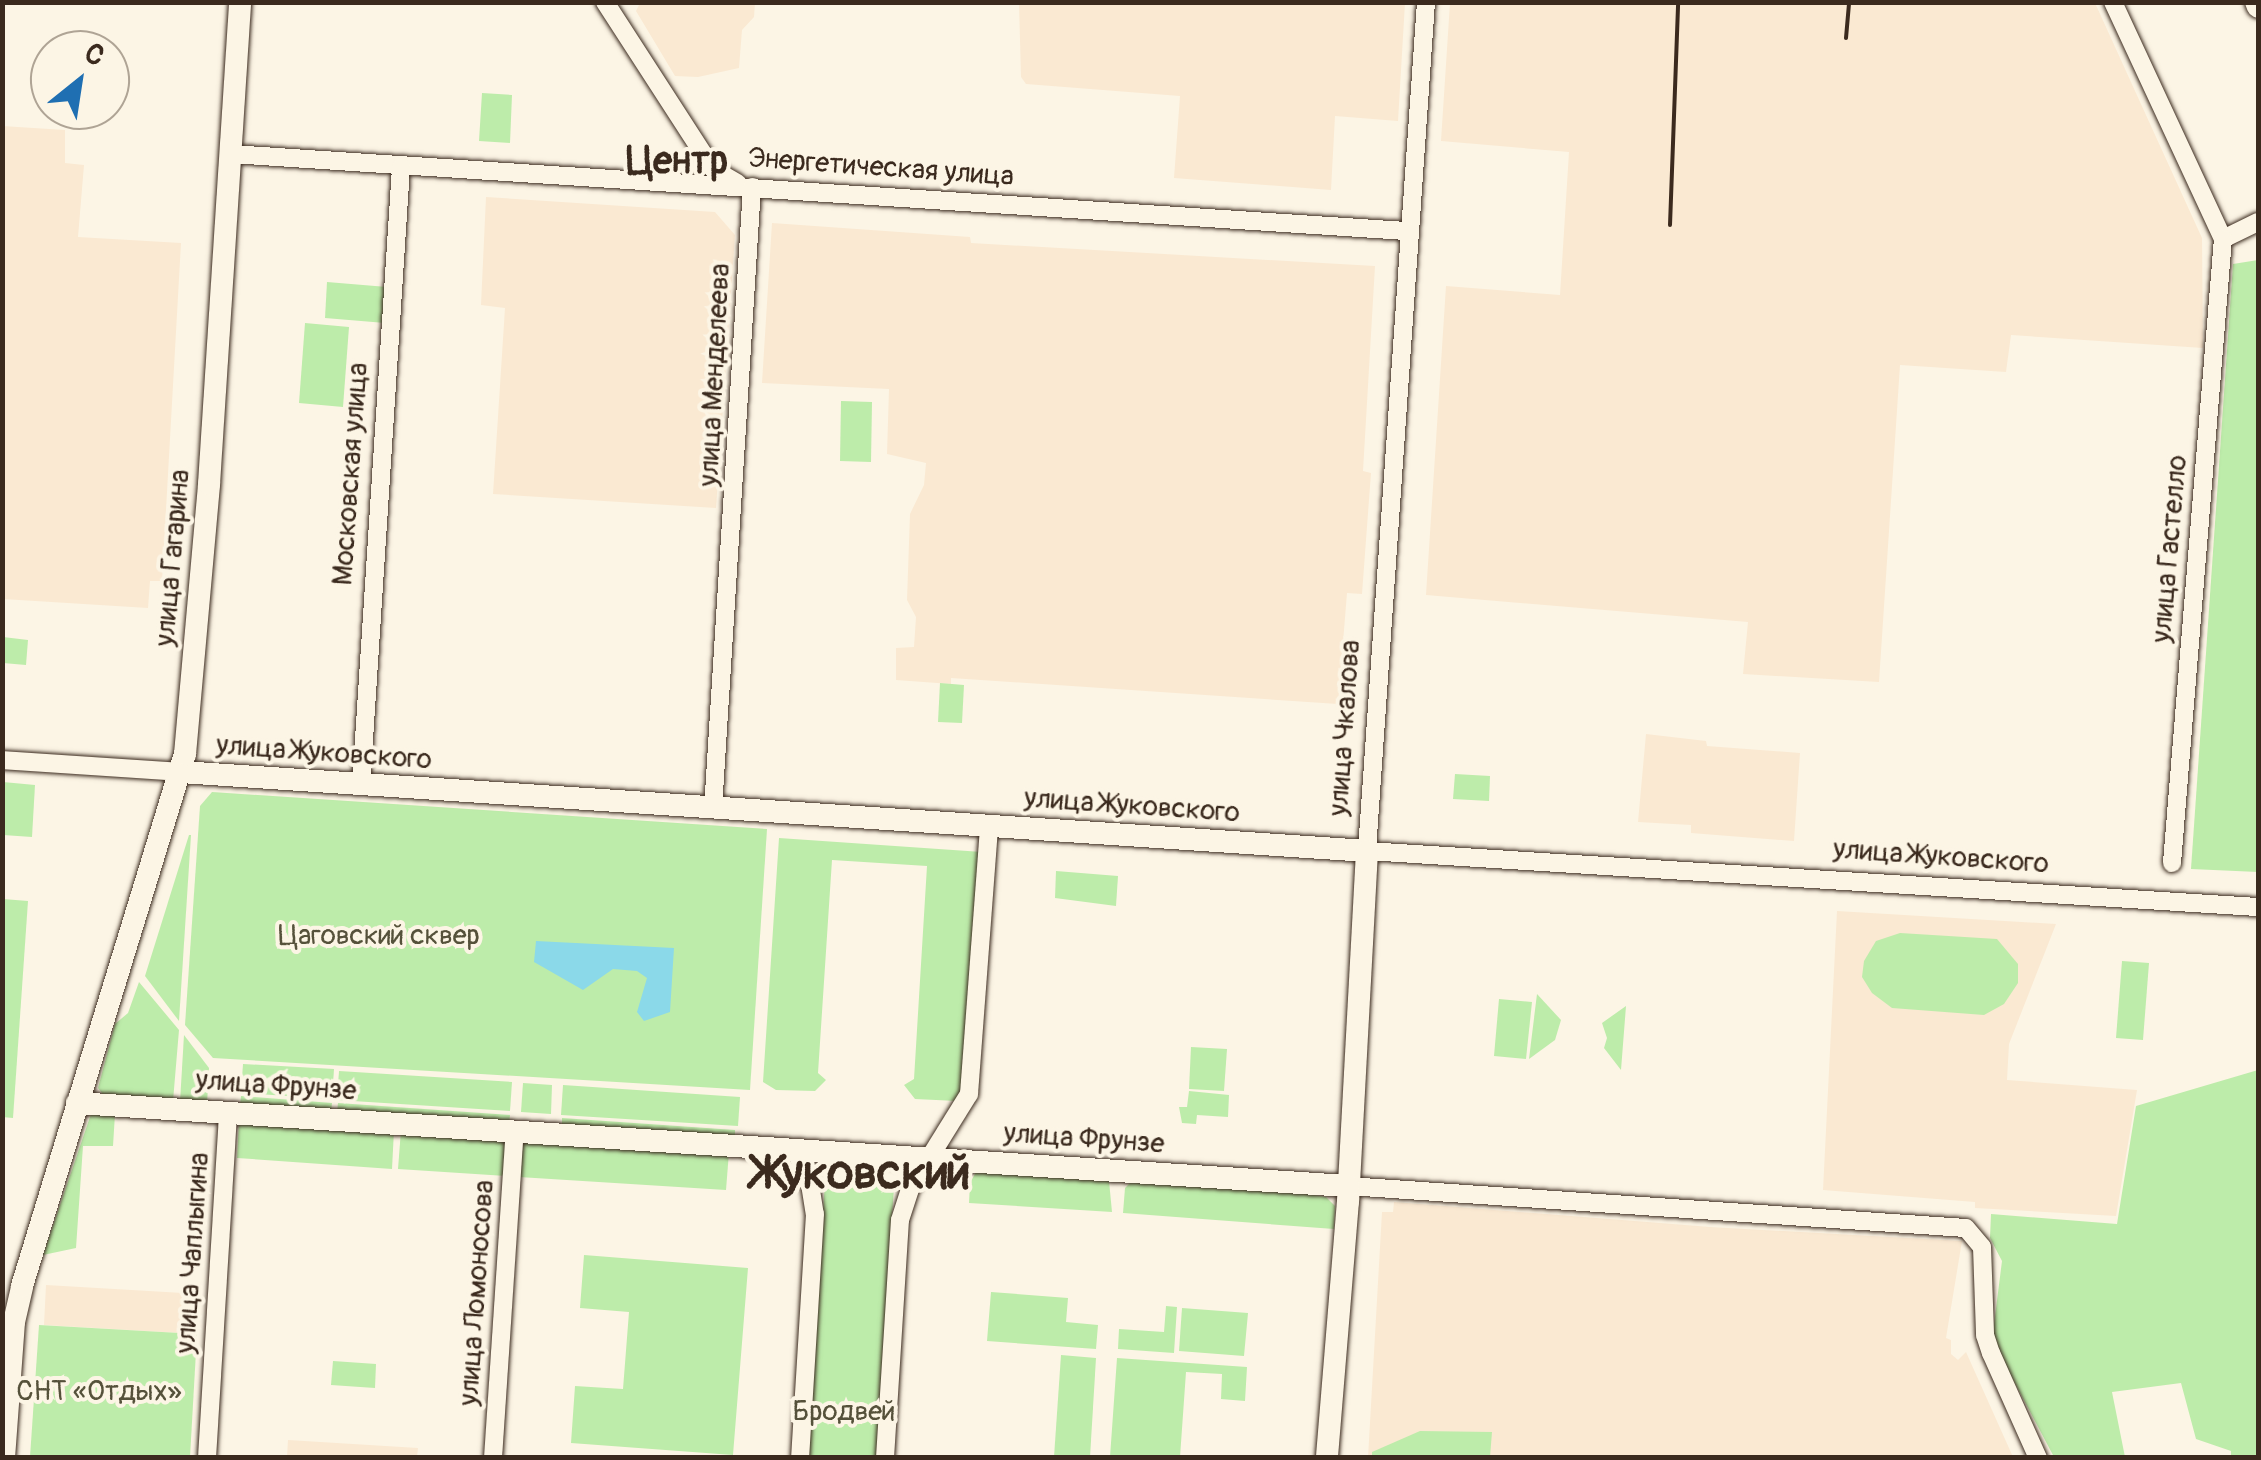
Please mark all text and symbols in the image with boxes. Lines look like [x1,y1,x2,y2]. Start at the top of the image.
north arrow [30,30,130,130]
text: С [78,36,110,75]
district label: Центр [626,139,728,185]
street label: Энергетическая улица [747,142,1015,194]
street label: улица Менделеева [692,263,738,487]
street label: Московская улица [326,361,376,587]
street label: улица Гастелло [2145,454,2195,644]
street label: улица Гагарина [149,468,197,648]
street label: улица Чкалова [1322,639,1368,817]
street label: улица Жуковского [215,729,433,777]
street label: улица Жуковского [1023,782,1241,830]
street label: улица Жуковского [1832,833,2050,881]
park label: Цаговский сквер [278,919,480,953]
street label: улица Фрунзе [195,1064,357,1108]
street label: улица Фрунзе [1003,1117,1165,1161]
district label: Жуковский [753,1145,971,1203]
street label: улица Чаплыгина [169,1151,217,1355]
street label: улица Ломоносова [452,1179,502,1407]
park label: СНТ «Отдых» [16,1375,182,1409]
park label: Бродвей [793,1395,895,1429]

